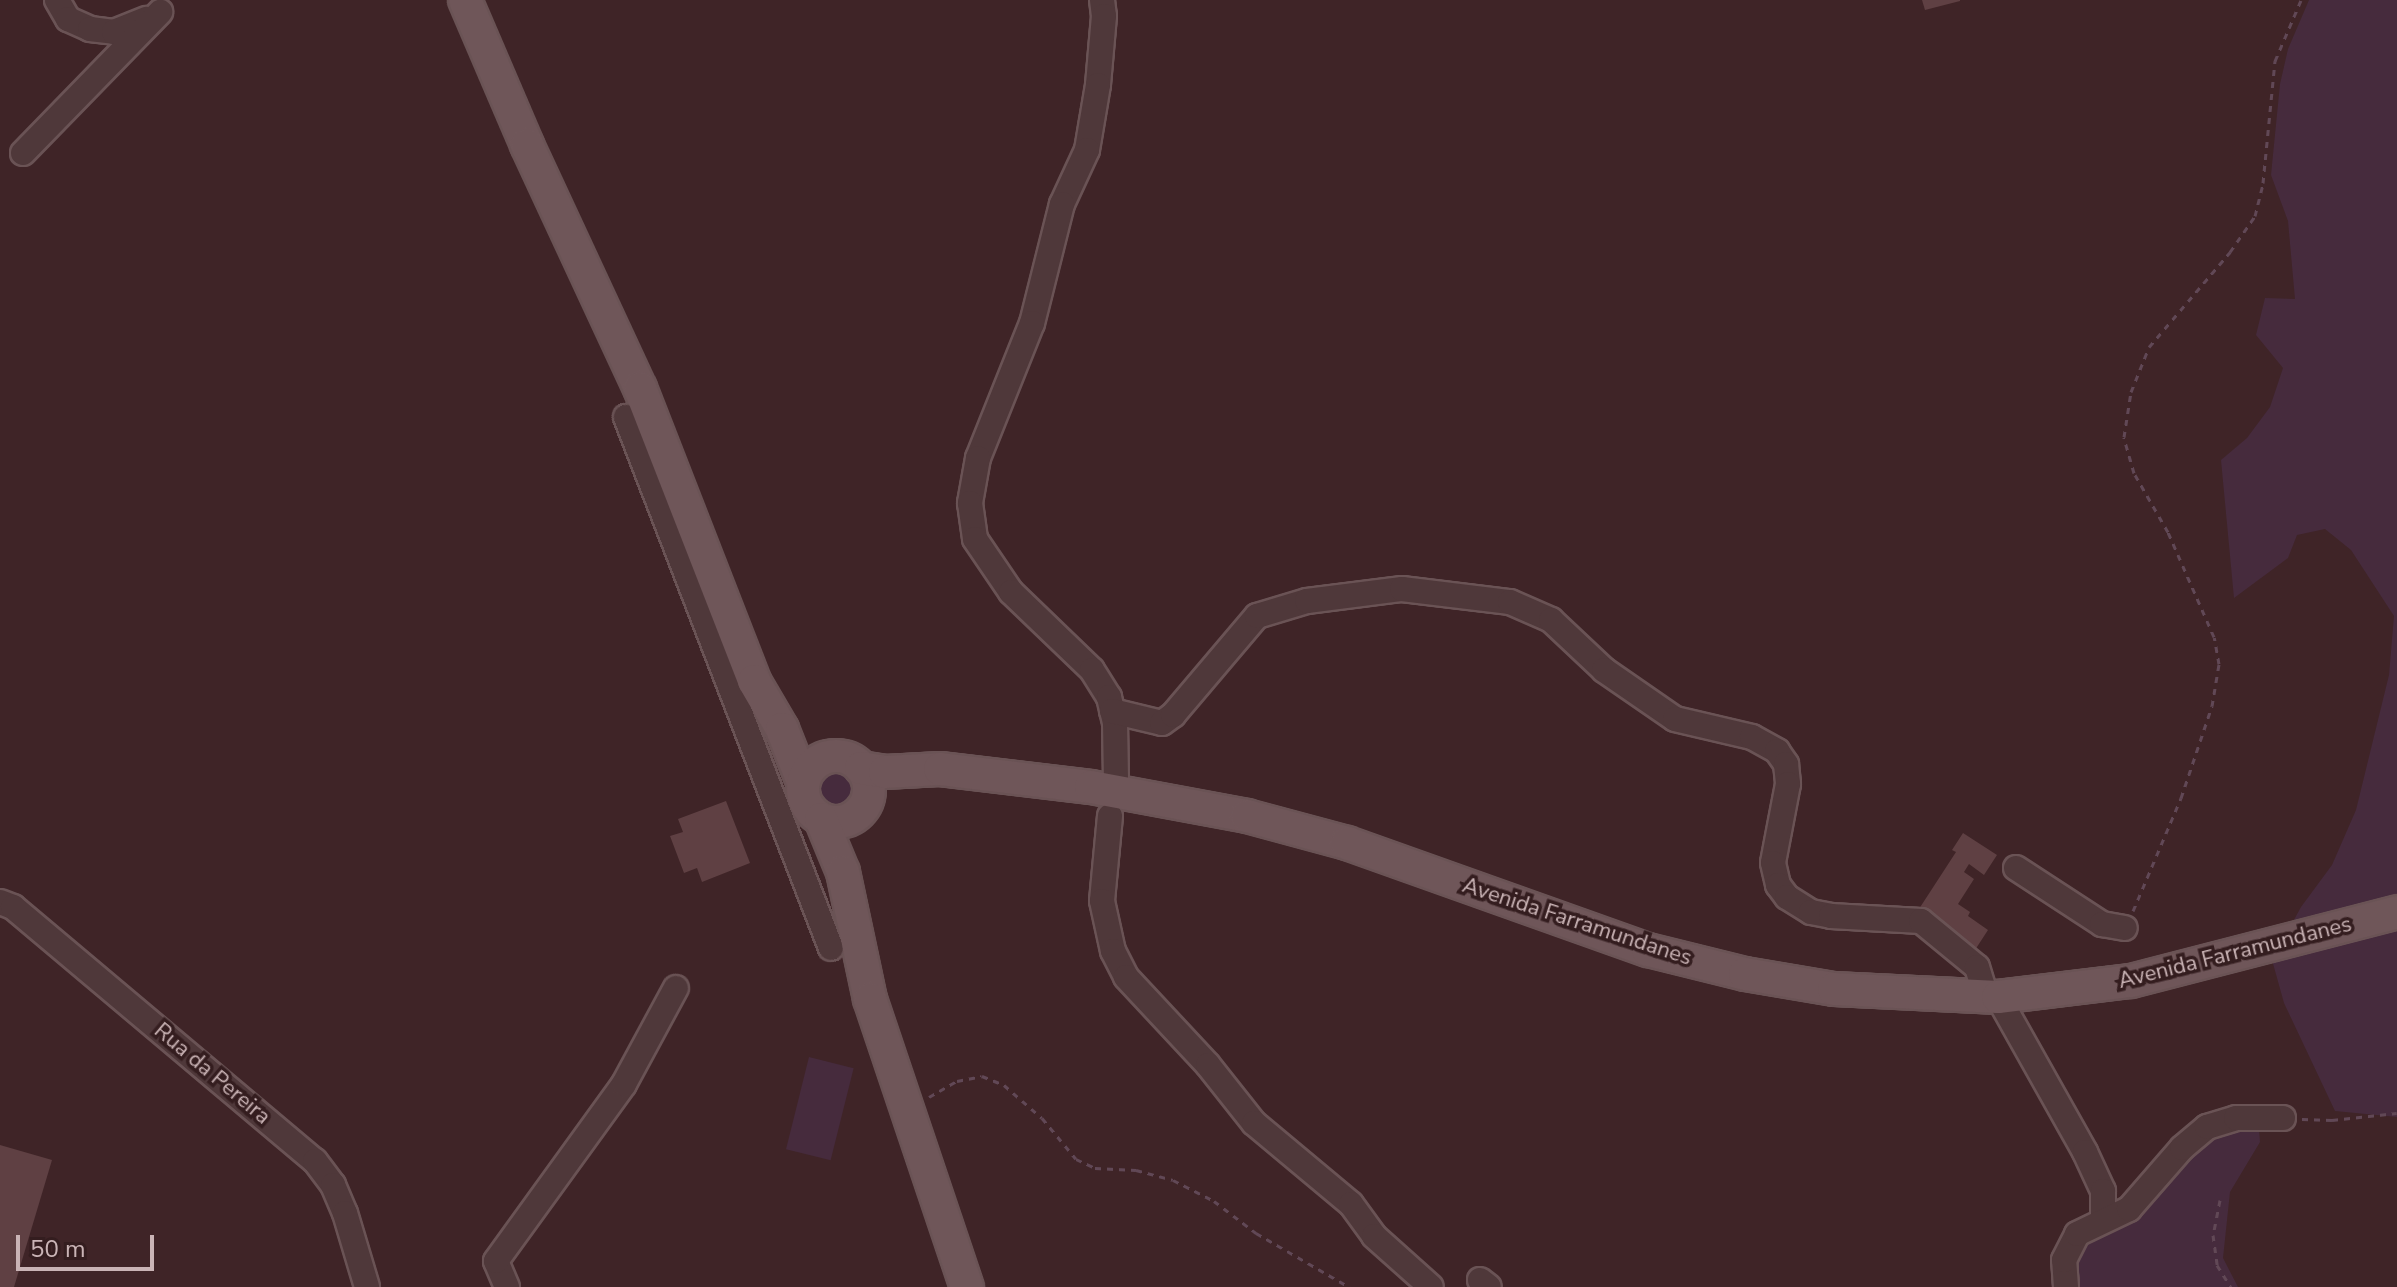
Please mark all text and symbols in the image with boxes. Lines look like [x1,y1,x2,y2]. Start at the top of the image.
street label: Avenida Farramundanes [1459,872,1695,972]
street label: Avenida Farramundanes [2116,911,2354,995]
street label: Rua da Pereira [149,1018,275,1130]
scale bar [20,1219,158,1269]
text: 50 m [30,1233,86,1265]

